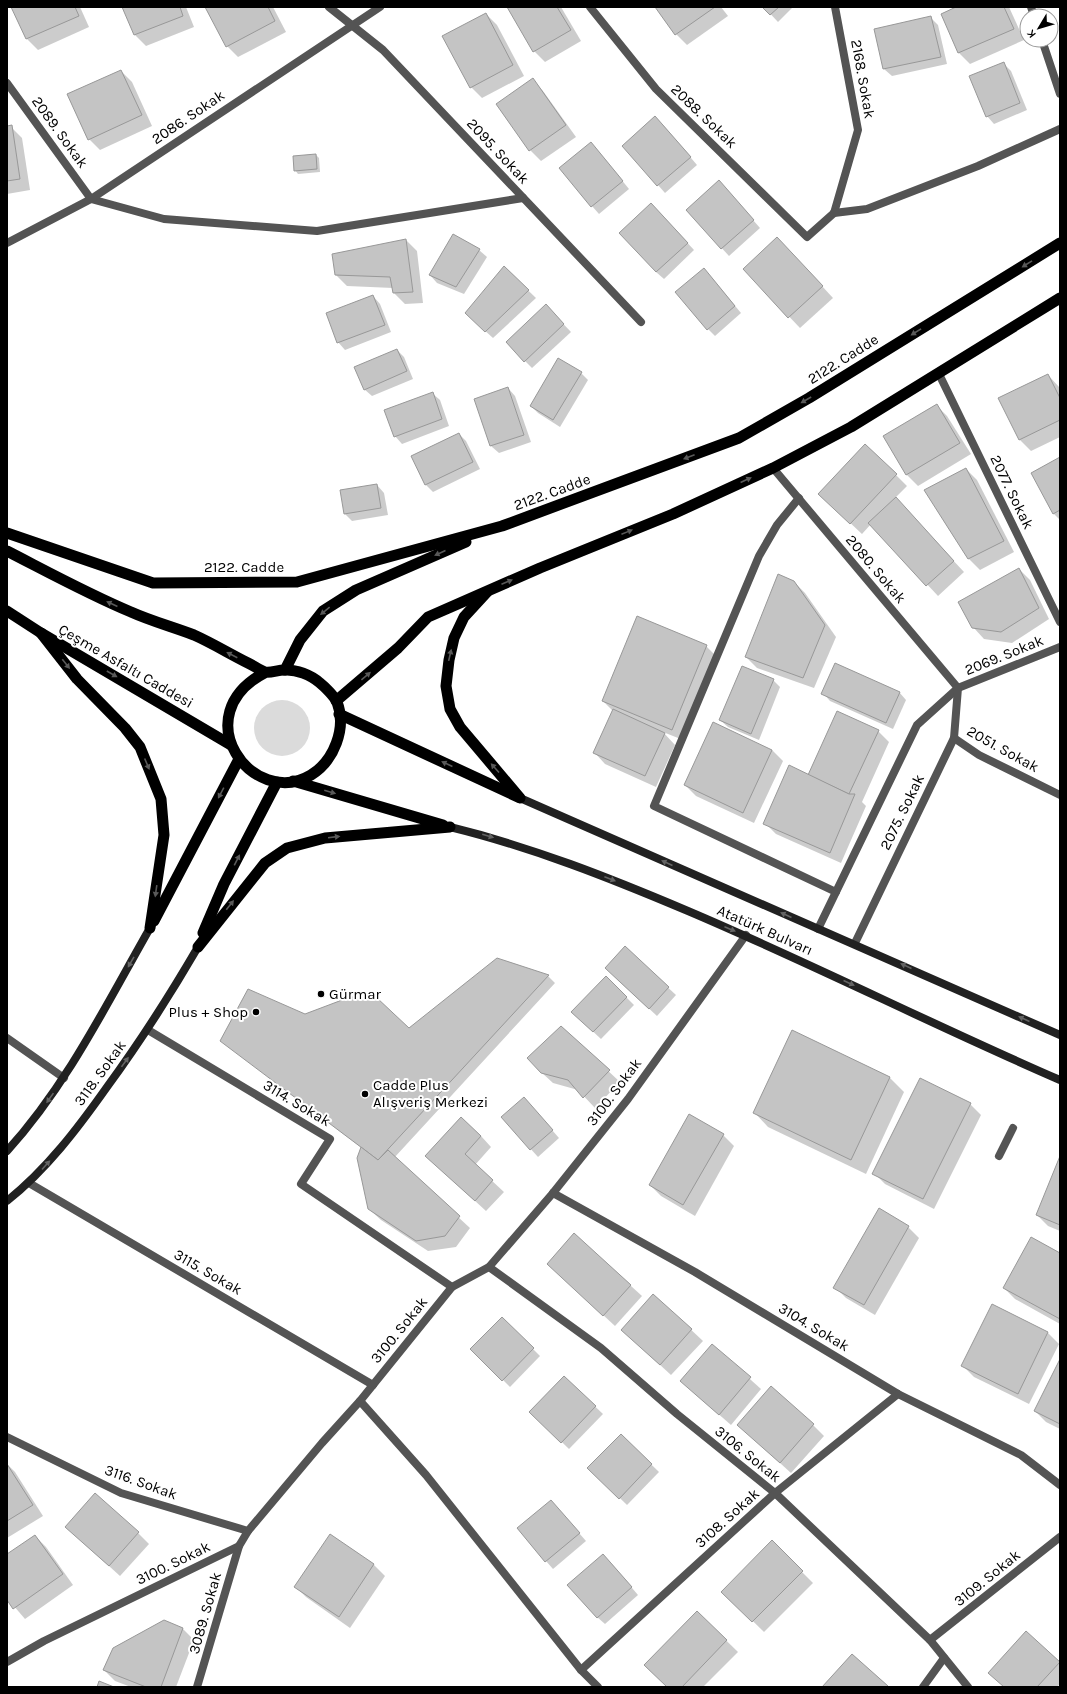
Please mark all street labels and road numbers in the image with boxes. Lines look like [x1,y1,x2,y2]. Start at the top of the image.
street label: 2168. Sokak [847,38,879,120]
street label: 2088. Sokak [667,80,741,152]
street label: 2086. Sokak [148,86,228,148]
street label: 2089. Sokak [28,93,92,171]
street label: 2095. Sokak [463,114,533,188]
street label: 2122. Cadde [804,330,882,388]
street label: 2077. Sokak [986,452,1038,532]
street label: 2122. Cadde [511,470,593,514]
street label: 2080. Sokak [842,531,910,607]
street label: 2122. Cadde [204,558,284,576]
street label: Çeşme Asfaltı Caddesi [55,620,197,712]
street label: 2069. Sokak [962,631,1046,679]
street label: 2051. Sokak [964,722,1042,776]
street label: 2075. Sokak [876,771,928,853]
street label: Atatürk Bulvarı [714,901,816,959]
street label: 3118. Sokak [70,1037,130,1109]
street label: 3100. Sokak [583,1055,645,1129]
street label: 3114. Sokak [260,1076,334,1130]
street label: 3115. Sokak [171,1245,245,1299]
street label: 3100. Sokak [367,1293,431,1367]
street label: 3104. Sokak [775,1299,853,1355]
street label: 3106. Sokak [711,1422,785,1486]
street label: 3116. Sokak [102,1461,180,1503]
street label: 3108. Sokak [691,1484,763,1552]
street label: 3100. Sokak [133,1537,213,1589]
street label: 3109. Sokak [950,1546,1024,1610]
street label: 3089. Sokak [185,1570,225,1656]

